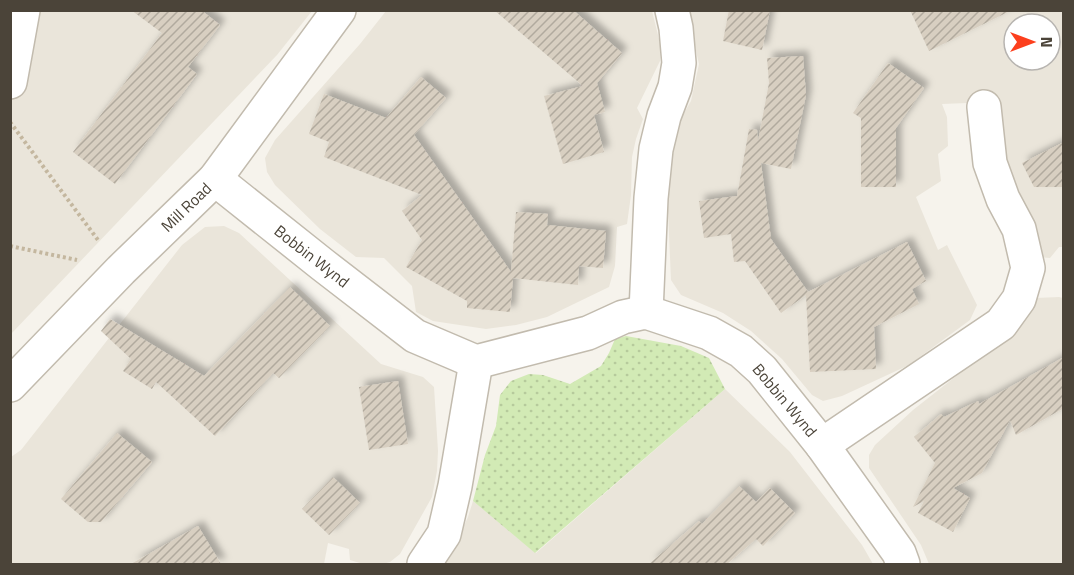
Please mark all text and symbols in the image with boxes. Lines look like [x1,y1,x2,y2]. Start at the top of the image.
north arrow [1002,12,1062,72]
text: N [1035,36,1059,48]
street label: Mill Road [155,177,217,237]
street label: Bobbin Wynd [269,219,355,293]
street label: Bobbin Wynd [747,358,823,442]

